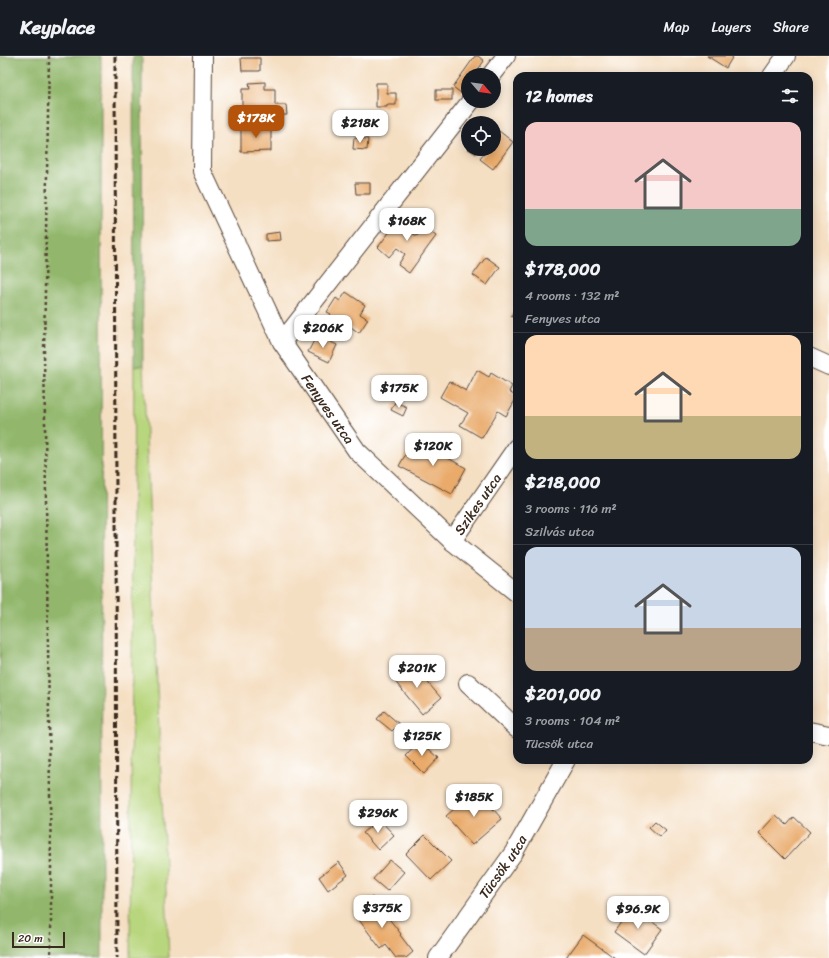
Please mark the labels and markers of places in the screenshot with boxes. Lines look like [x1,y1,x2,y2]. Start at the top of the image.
pin: $178K [228,105,284,139]
pin: $218K [332,110,388,144]
pin: $168K [379,208,435,242]
pin: $206K [295,315,351,349]
pin: $175K [371,375,427,409]
pin: $120K [405,433,461,467]
pin: $201K [389,655,445,689]
pin: $125K [394,723,450,757]
pin: $185K [446,784,502,818]
pin: $296K [350,800,406,834]
pin: $375K [354,895,410,929]
pin: $96.9K [605,896,671,930]

